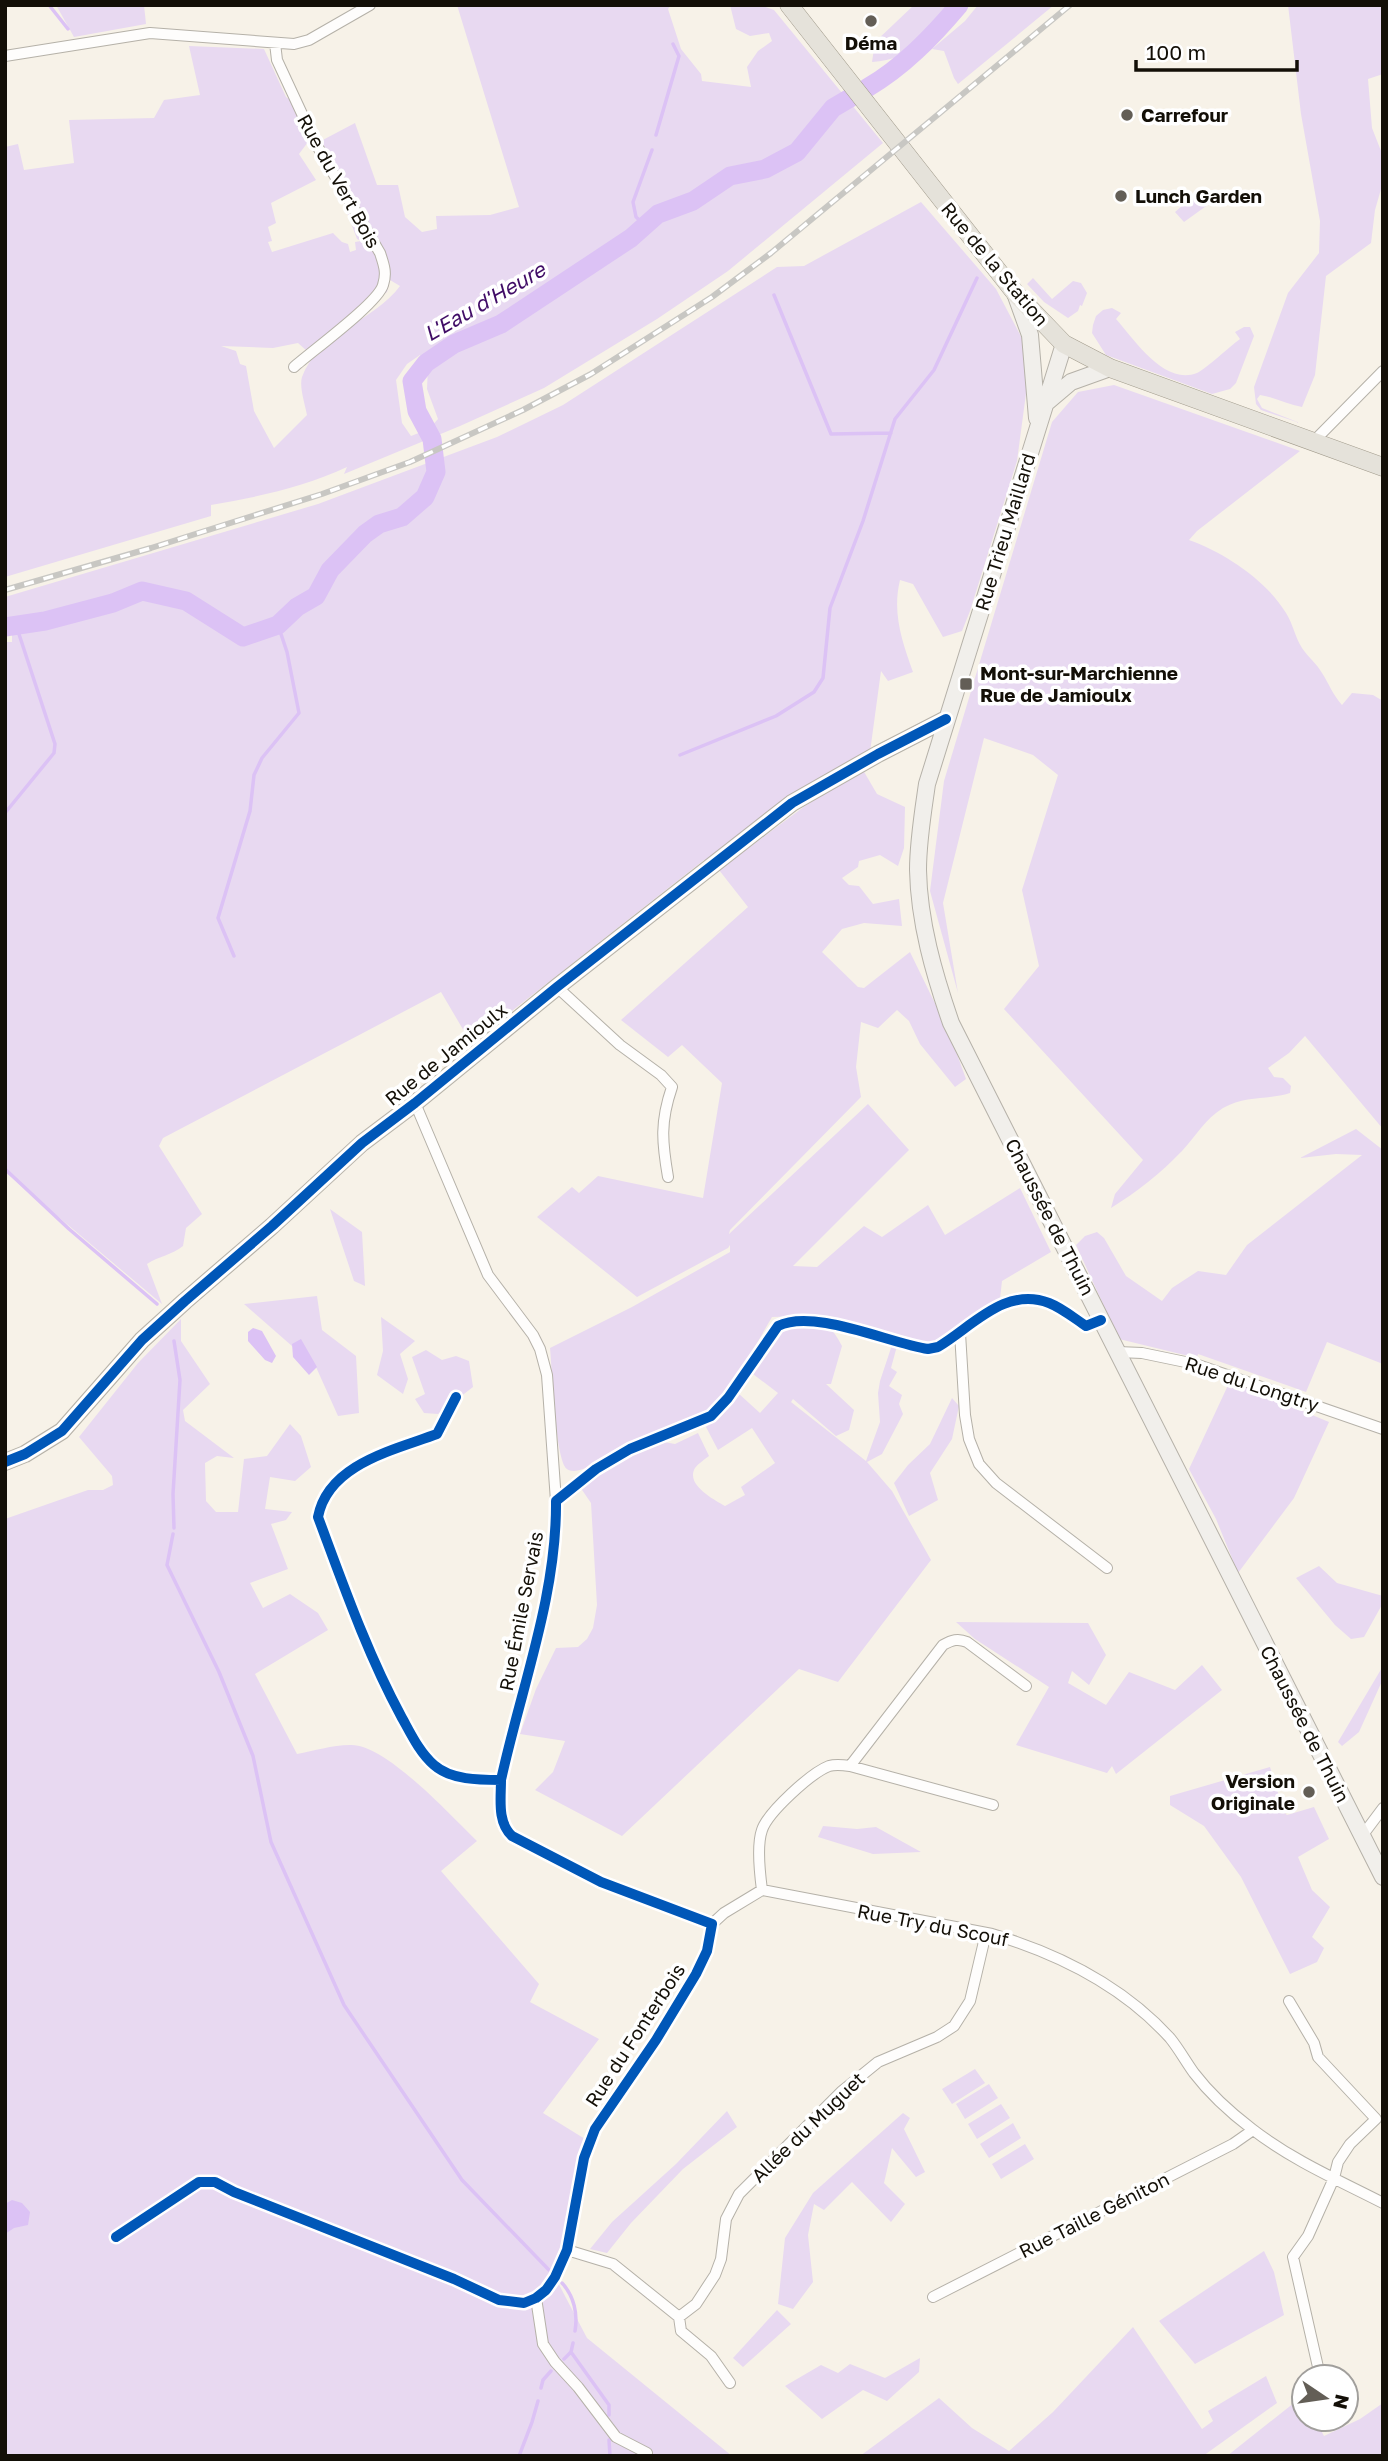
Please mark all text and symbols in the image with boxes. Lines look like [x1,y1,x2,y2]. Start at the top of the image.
marker: Déma [863,13,879,29]
scale bar [1136,28,1297,72]
place label: Déma [845,31,897,54]
text: 100 m [1146,39,1206,65]
place label: Carrefour [1141,103,1229,126]
marker: Carrefour [1119,107,1135,123]
street label: Rue du Vert Bois [293,110,386,252]
place label: Lunch Garden [1135,184,1262,207]
marker: Lunch Garden [1113,188,1129,204]
street label: Rue de la Station [937,197,1054,330]
water label: L'Eau d'Heure [419,255,551,346]
street label: Rue Trieu Maillard [970,450,1039,613]
place label: Mont-sur-Marchienne Rue de Jamioulx [980,661,1178,706]
marker: Mont-sur-Marchienne Rue de Jamioulx [958,676,974,692]
street label: Rue de Jamioulx [380,997,511,1110]
street label: Chaussée de Thuin [1001,1134,1100,1299]
street label: Rue du Longtry [1182,1351,1322,1416]
street label: Rue Émile Servais [494,1529,547,1693]
street label: Chaussée de Thuin [1256,1641,1355,1806]
place label: Version Originale [1211,1769,1295,1814]
marker: Version Originale [1301,1784,1317,1800]
street label: Rue Try du Scouf [856,1899,1011,1950]
street label: Rue du Fonterbois [580,1959,689,2111]
street label: Allée du Muguet [746,2067,869,2187]
street label: Rue Taille Géniton [1015,2167,1173,2262]
north arrow [1290,2363,1360,2433]
text: N [1329,2392,1355,2412]

